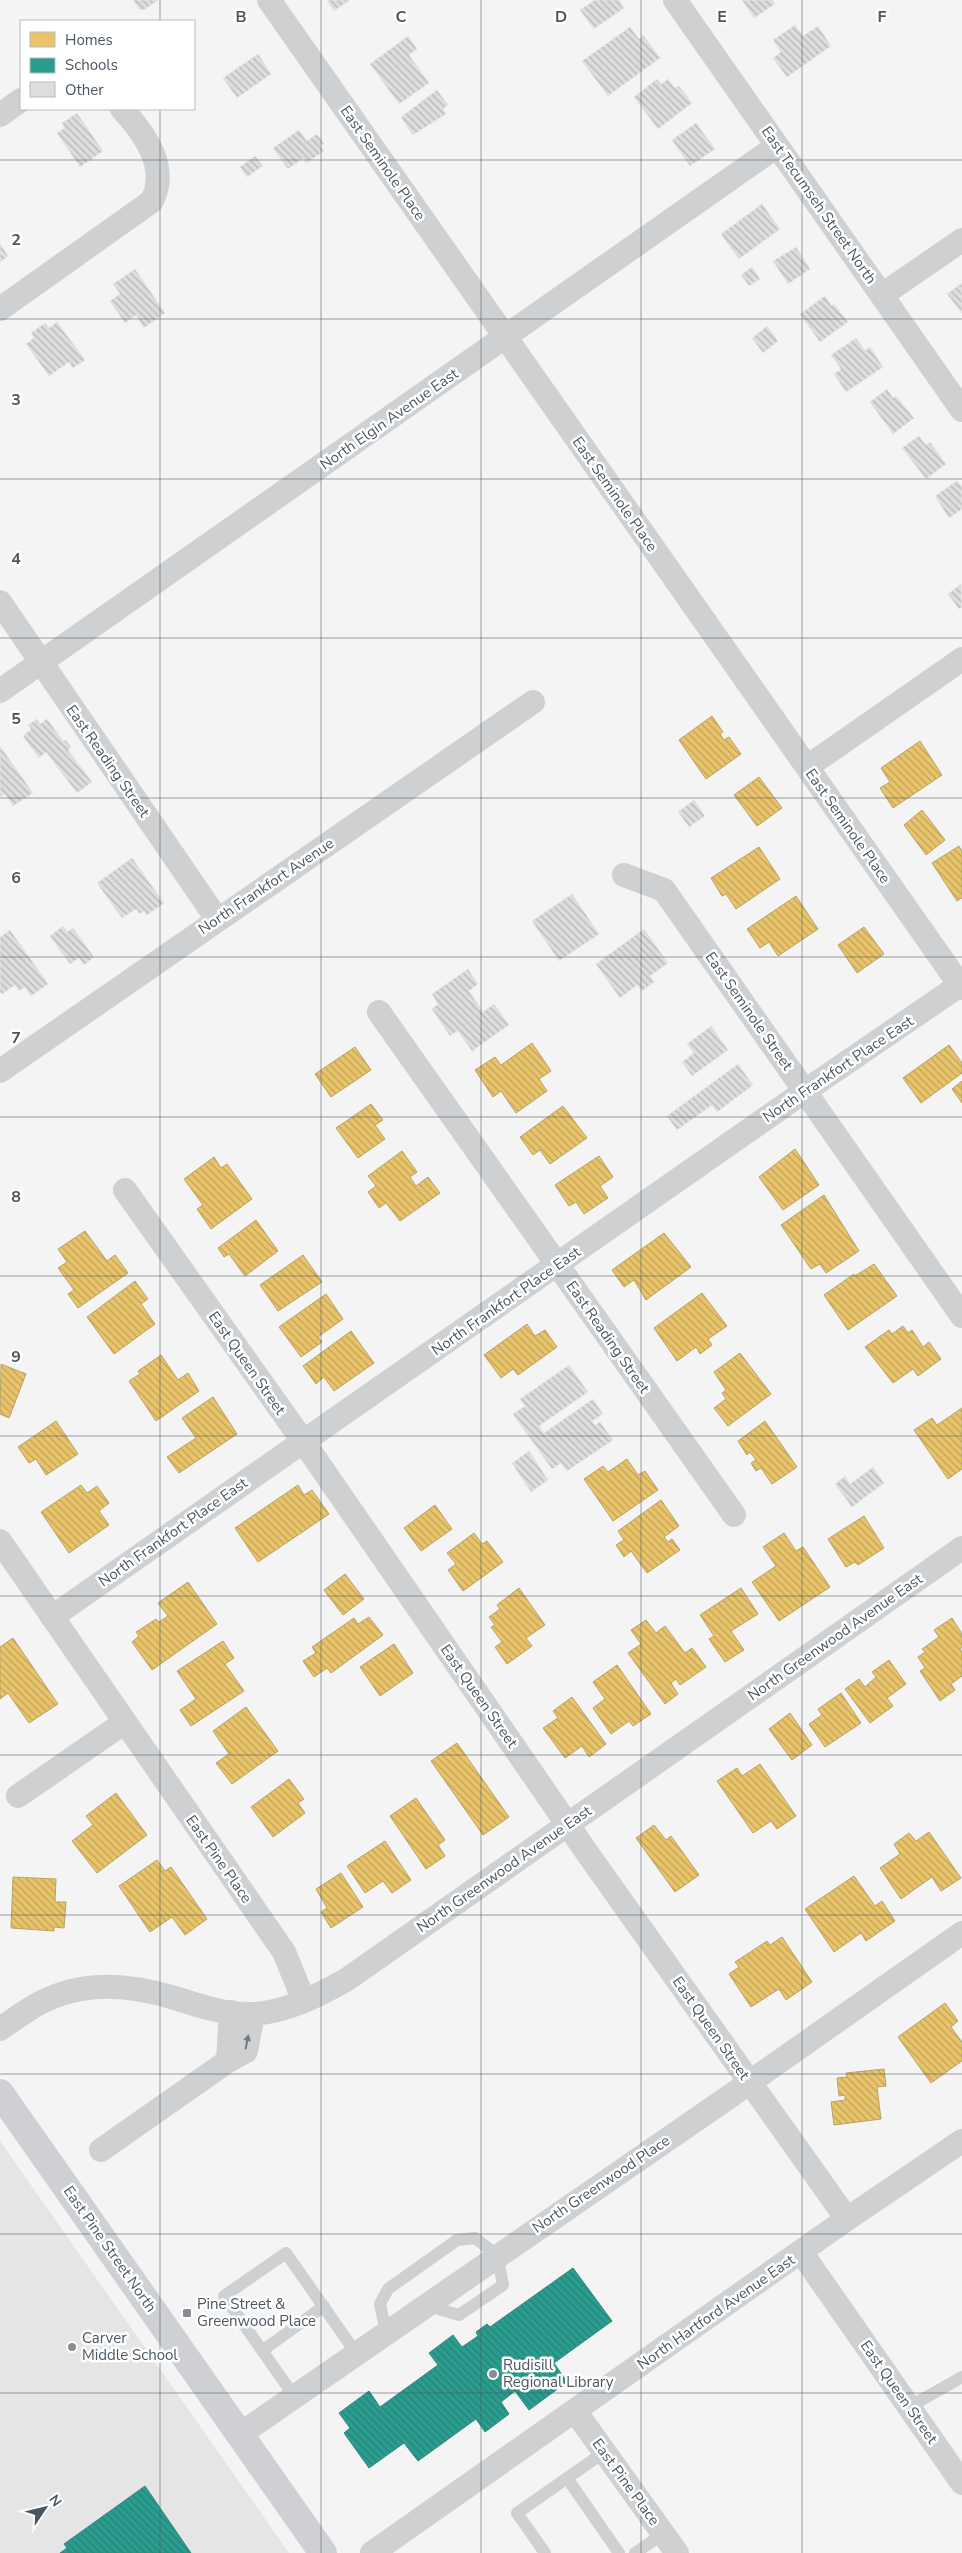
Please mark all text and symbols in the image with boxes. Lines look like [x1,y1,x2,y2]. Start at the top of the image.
text: B [235,6,247,28]
text: C [396,6,407,28]
text: D [555,6,567,28]
text: E [717,6,727,28]
text: F [878,6,887,28]
legend [20,20,195,110]
text: Homes [65,30,113,50]
text: Schools [65,55,118,75]
text: Other [65,80,104,100]
street label: East Seminole Place [336,102,430,224]
street label: East Tecumseh Street North [757,122,881,288]
text: 2 [11,229,21,251]
street label: North Elgin Avenue East [316,363,463,474]
text: 3 [11,389,21,411]
street label: East Seminole Place [568,433,662,555]
text: 4 [11,548,21,570]
street label: East Reading Street [62,701,155,822]
text: 5 [11,708,21,730]
street label: East Seminole Place [801,765,895,887]
street label: North Frankfort Avenue [194,833,338,939]
text: 6 [11,867,21,889]
street label: East Seminole Street [701,948,798,1075]
street label: North Frankfort Place East [759,1011,918,1127]
text: 7 [11,1027,21,1049]
text: 8 [11,1186,21,1208]
street label: North Frankfort Place East [428,1241,585,1360]
street label: East Reading Street [562,1277,655,1398]
street label: East Queen Street [204,1307,291,1419]
text: 9 [11,1346,21,1368]
street label: North Frankfort Place East [95,1472,252,1591]
street label: North Greenwood Avenue East [744,1568,927,1705]
street label: East Queen Street [436,1640,523,1752]
street label: North Greenwood Avenue East [413,1800,596,1937]
street label: East Pine Place [181,1811,257,1907]
street label: East Queen Street [668,1972,755,2084]
one-way arrow [244,2034,252,2050]
street label: North Greenwood Place [528,2130,674,2238]
street label: East Pine Street North [59,2182,161,2316]
street label: North Hartford Avenue East [633,2249,799,2374]
place label: Pine Street & Greenwood Place [197,2294,316,2331]
marker: Pine Street & Greenwood Place [181,2307,193,2319]
place label: Carver Middle School [82,2328,178,2365]
street label: East Queen Street [856,2336,943,2448]
marker: Carver Middle School [66,2341,78,2353]
place label: Rudisill Regional Library [503,2355,614,2392]
marker: Rudisill Regional Library [487,2368,499,2380]
street label: East Pine Place [588,2435,664,2529]
north arrow [20,2483,70,2533]
text: N [44,2491,66,2511]

